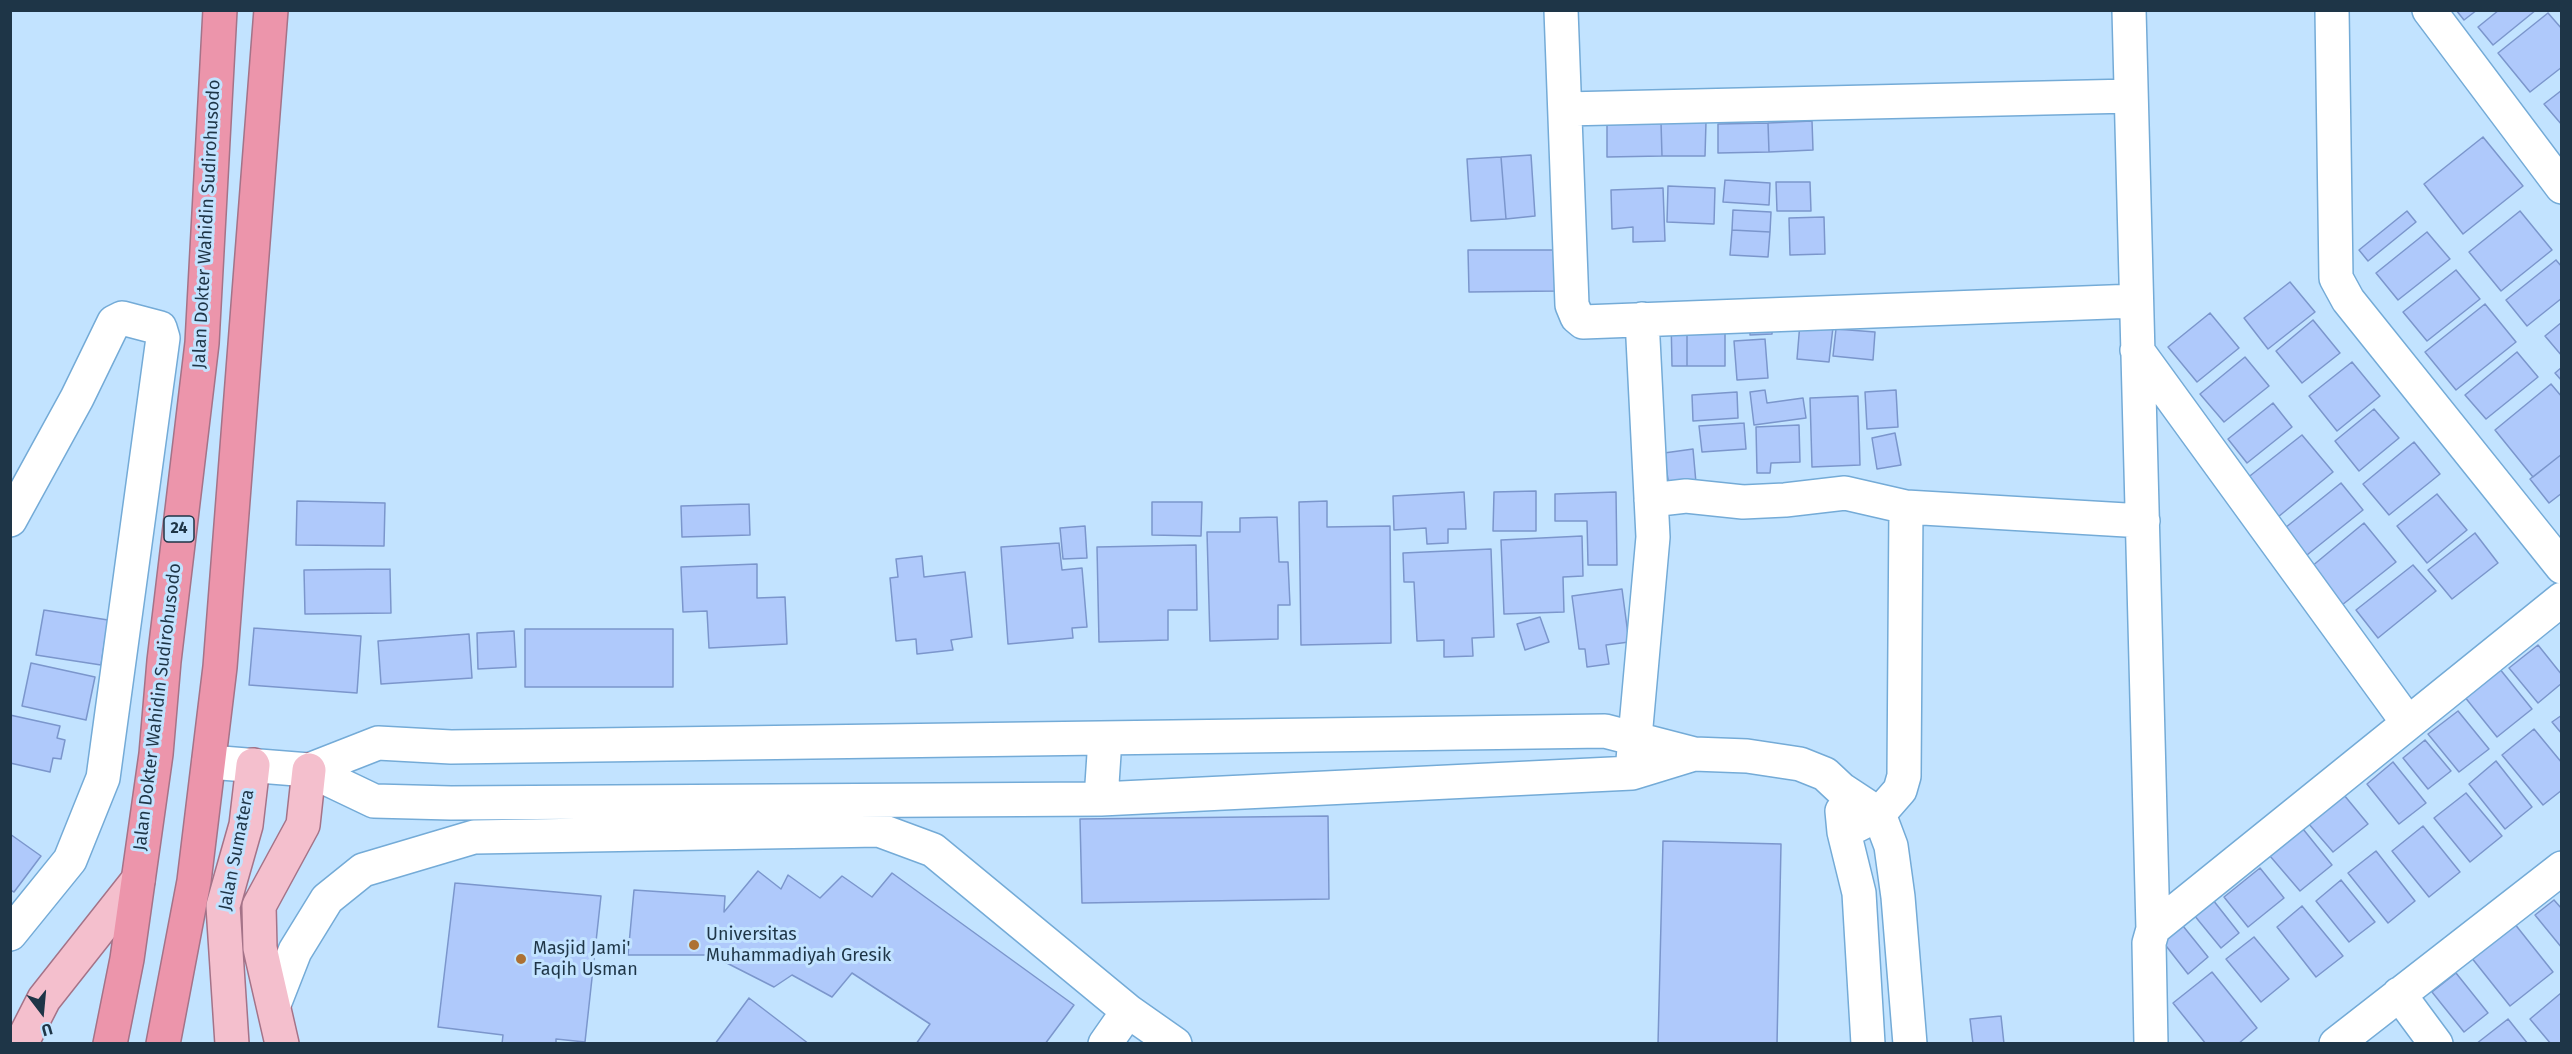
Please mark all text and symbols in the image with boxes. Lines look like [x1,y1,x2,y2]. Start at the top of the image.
street label: Jalan Dokter Wahidin Sudirohusodo [189,79,225,369]
road number: 24 [164,516,194,542]
street label: Jalan Dokter Wahidin Sudirohusodo [130,562,186,852]
street label: Jalan Sumatera [215,788,259,912]
place label: Universitas Muhammadiyah Gresik [706,924,891,966]
place label: Masjid Jami' Faqih Usman [533,938,638,980]
marker: Universitas Muhammadiyah Gresik [687,938,701,952]
marker: Masjid Jami' Faqih Usman [514,952,528,966]
north arrow [12,982,72,1042]
text: U [39,1019,55,1040]

